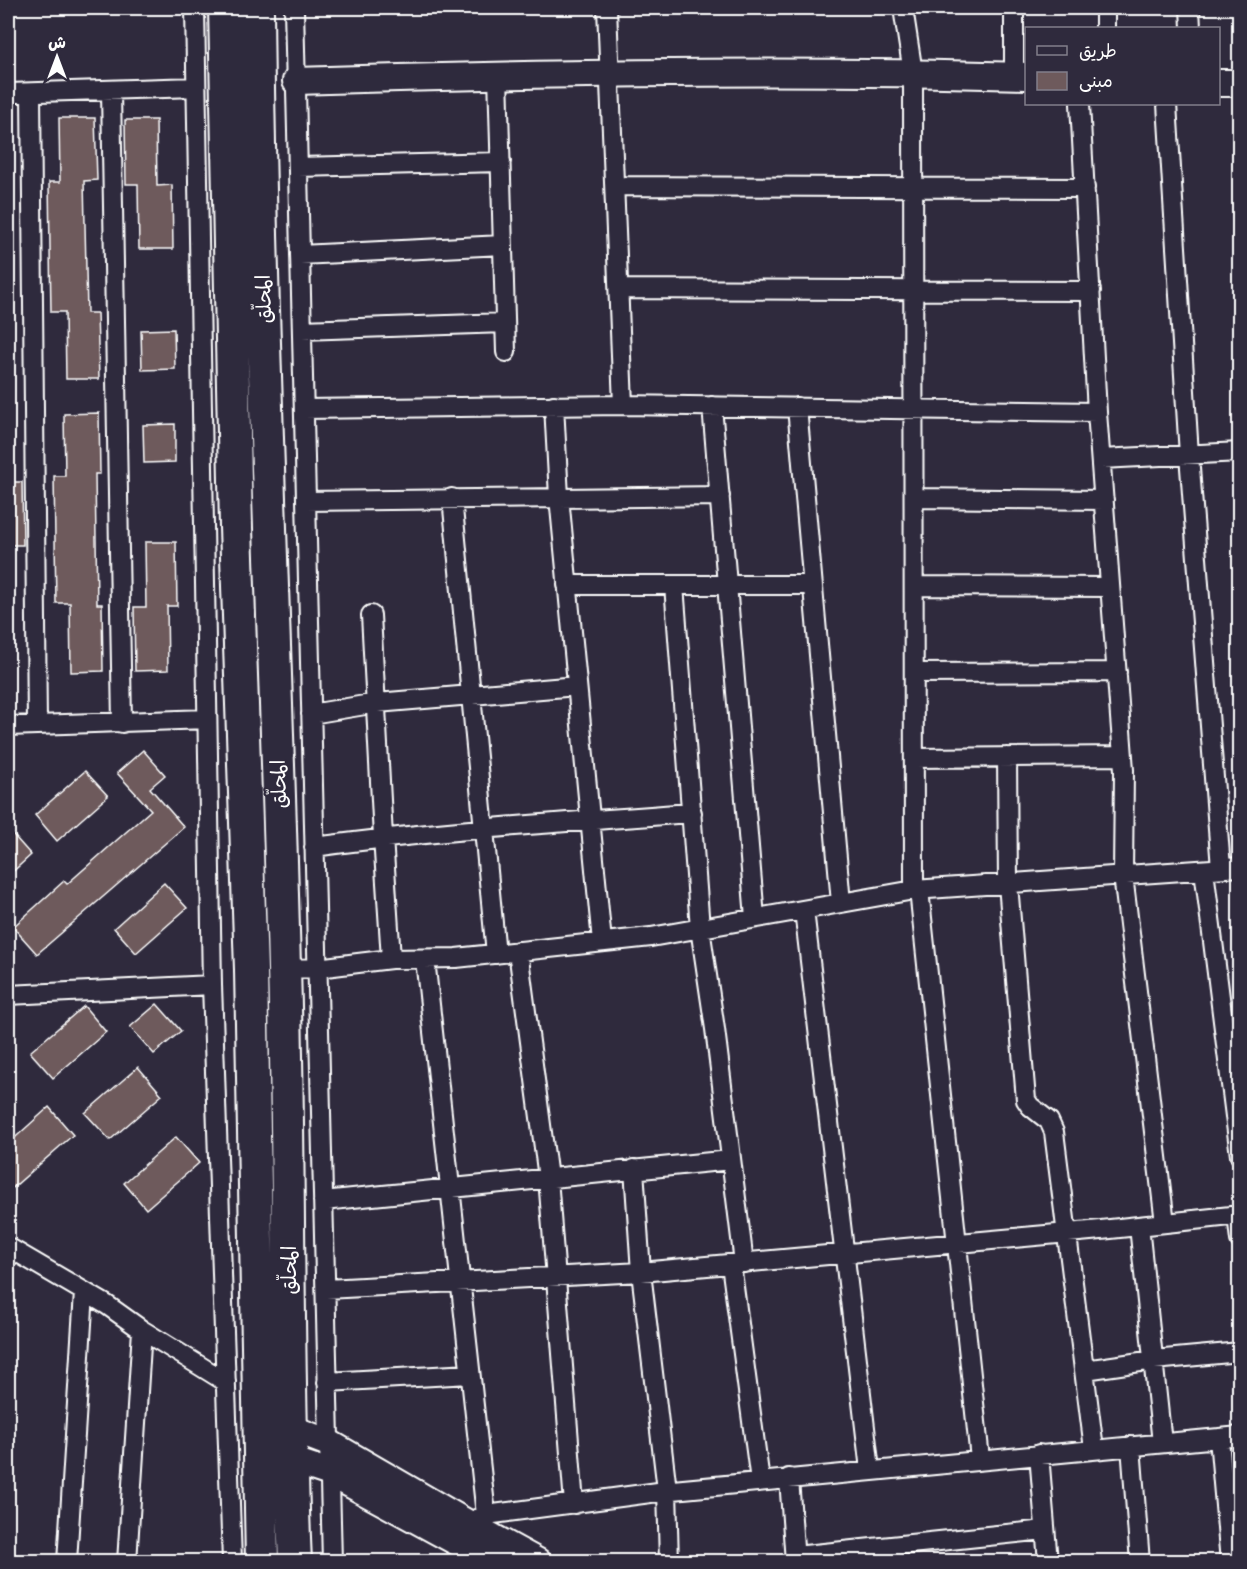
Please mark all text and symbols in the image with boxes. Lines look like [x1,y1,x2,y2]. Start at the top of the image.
north arrow [27,27,87,87]
legend [1025,27,1220,105]
text: ش [48,33,66,53]
text: طريق [1079,40,1117,63]
text: مبنى [1079,70,1113,93]
street label: المحلّق [249,274,277,324]
street label: المحلّق [264,759,292,809]
street label: المحلّق [275,1245,302,1295]

